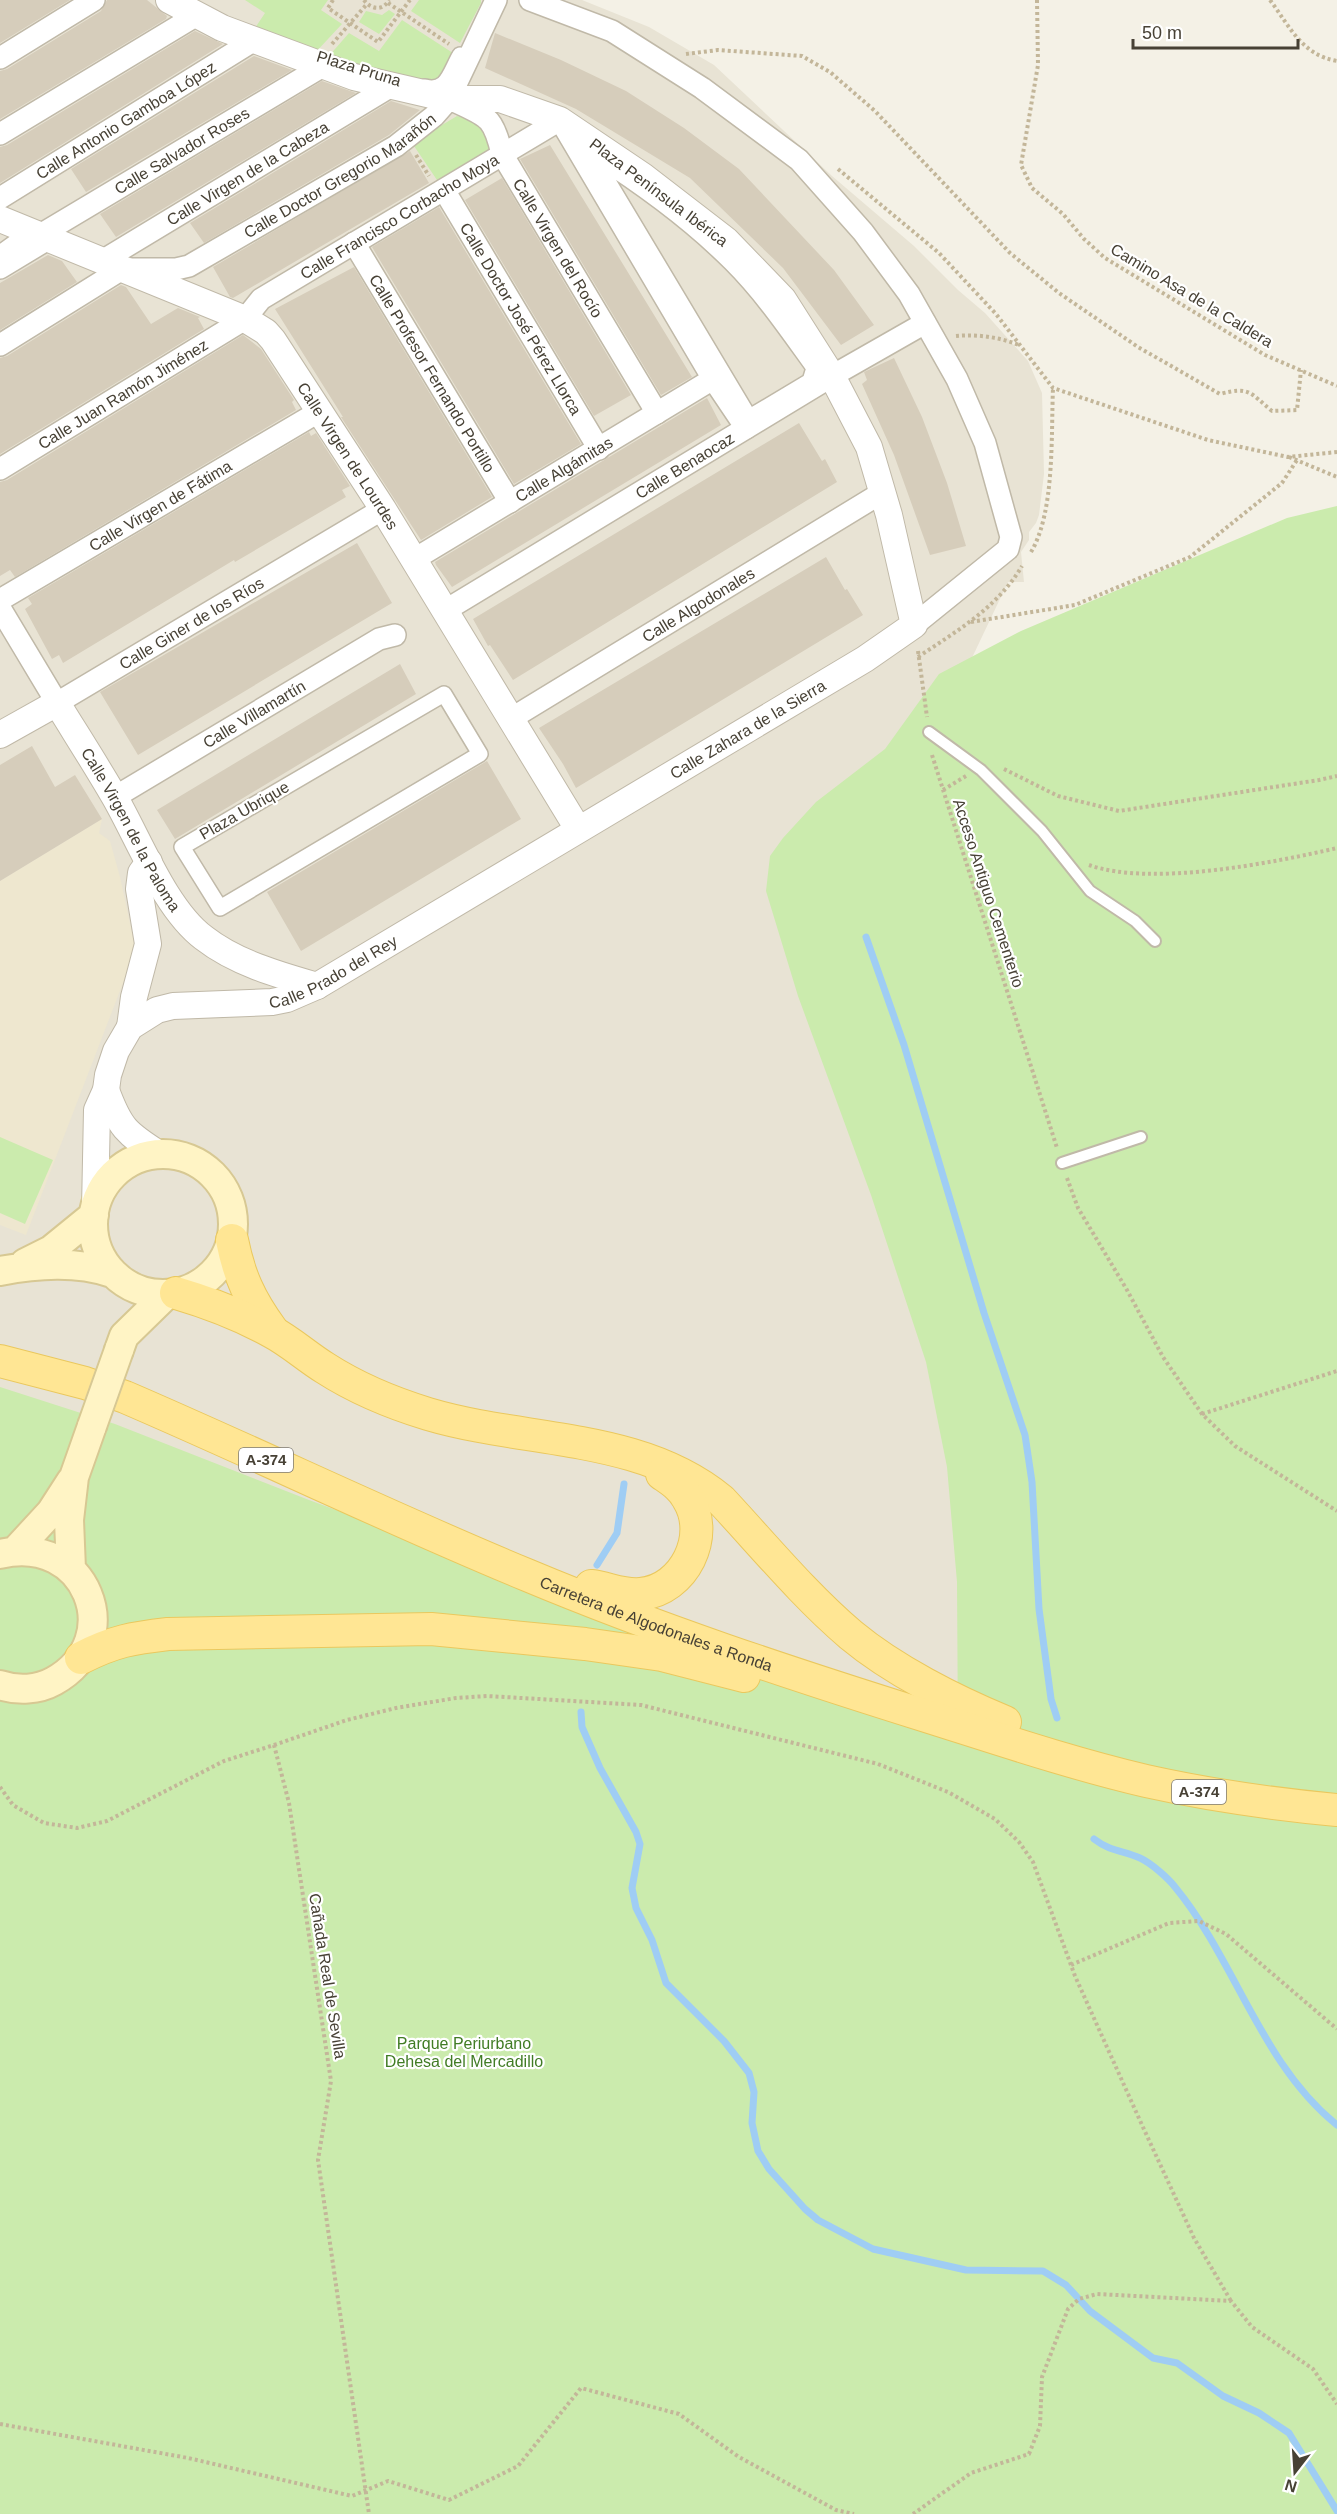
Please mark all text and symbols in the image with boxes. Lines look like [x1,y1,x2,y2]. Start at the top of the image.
scale bar [1133,12,1298,50]
text: 50 m [1142,23,1182,43]
street label: Plaza Pruna [315,48,403,89]
street label: Calle Antonio Gamboa López [33,58,219,183]
street label: Calle Salvador Roses [111,104,252,198]
street label: Calle Doctor Gregorio Marañón [241,110,439,241]
street label: Calle Virgen de la Cabeza [164,118,332,229]
street label: Plaza Península Ibérica [586,135,731,250]
street label: Calle Francisco Corbacho Moya [297,151,502,282]
street label: Calle Virgen del Rocío [510,176,606,321]
street label: Calle Doctor José Pérez Llorca [457,220,585,418]
street label: Camino Asa de la Caldera [1108,240,1276,351]
street label: Calle Profesor Fernando Portillo [366,271,498,476]
street label: Calle Juan Ramón Jiménez [35,336,211,453]
street label: Calle Virgen de Lourdes [294,379,401,533]
street label: Calle Benaocaz [632,429,737,502]
street label: Calle Algámitas [512,434,616,505]
street label: Calle Virgen de Fátima [86,457,235,555]
street label: Calle Algodonales [639,564,758,646]
street label: Calle Giner de los Ríos [116,574,267,673]
street label: Calle Villamartín [200,677,309,751]
street label: Calle Zahara de la Sierra [667,677,829,782]
street label: Calle Virgen de la Paloma [78,745,184,915]
street label: Plaza Ubrique [196,778,292,843]
street label: Acceso Antiguo Cementerio [950,797,1027,990]
street label: Calle Prado del Rey [268,932,400,1011]
road number: A-374 [239,1448,293,1472]
street label: Carretera de Algodonales a Ronda [537,1573,775,1675]
road number: A-374 [1172,1780,1226,1804]
street label: Cañada Real de Sevilla [306,1892,349,2060]
park label: Parque Periurbano Dehesa del Mercadillo [385,2035,543,2070]
north arrow [1265,2442,1325,2502]
text: N [1283,2476,1299,2496]

